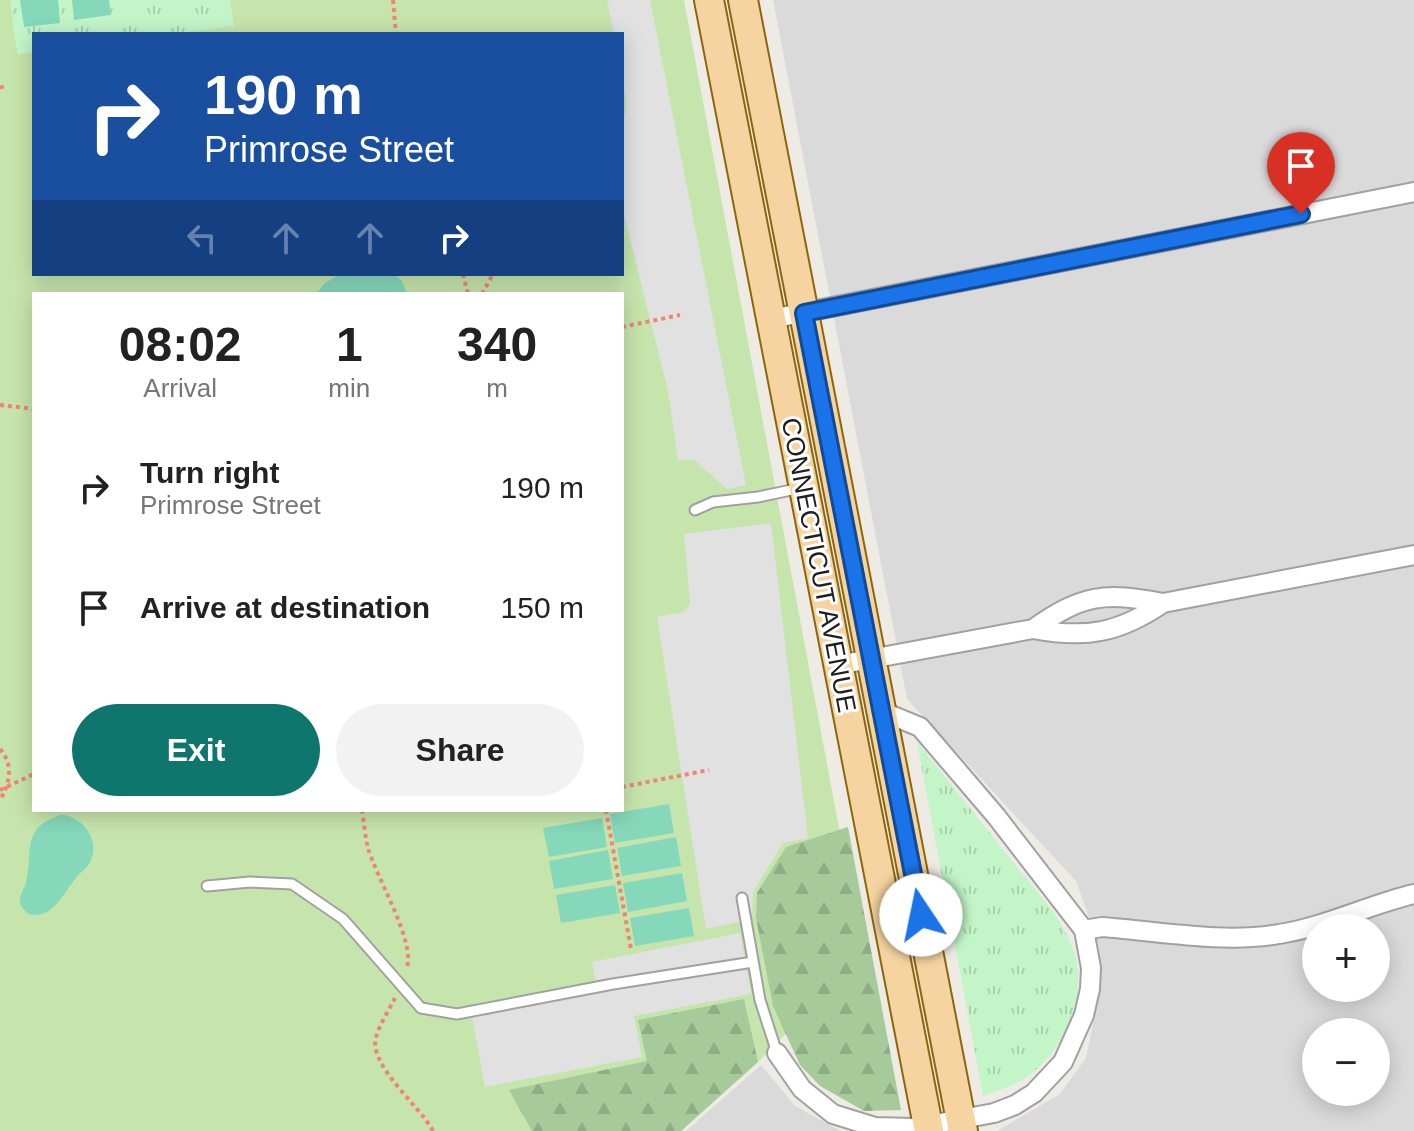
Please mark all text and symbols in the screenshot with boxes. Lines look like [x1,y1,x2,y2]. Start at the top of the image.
text: 190 m [204,63,363,126]
icon: right [72,64,176,168]
text: Primrose Street [204,129,454,170]
pin [1267,132,1335,214]
icon: arrive [1279,144,1323,188]
icon: left [180,216,224,260]
icon: ahead [264,216,308,260]
icon: ahead [348,216,392,260]
icon: right [432,216,476,260]
text: 08:02 [119,318,242,371]
text: 1 [336,318,363,371]
text: 340 [457,318,537,371]
text: Arrival [143,373,217,403]
text: min [328,373,370,403]
text: m [486,373,508,403]
street label: CONNECTICUT AVENUE [776,415,862,715]
text: Turn right [140,456,279,489]
icon: right [72,466,116,510]
text: 190 m [501,471,584,504]
text: Primrose Street [140,490,321,520]
icon: arrive [72,586,116,630]
text: Arrive at destination [140,591,430,624]
text: 150 m [501,591,584,624]
button: Exit [72,704,320,796]
button: Share [336,704,584,796]
position arrow [879,873,963,957]
map controls [1302,914,1390,1106]
button: + [1302,914,1390,1002]
button: − [1302,1018,1390,1106]

